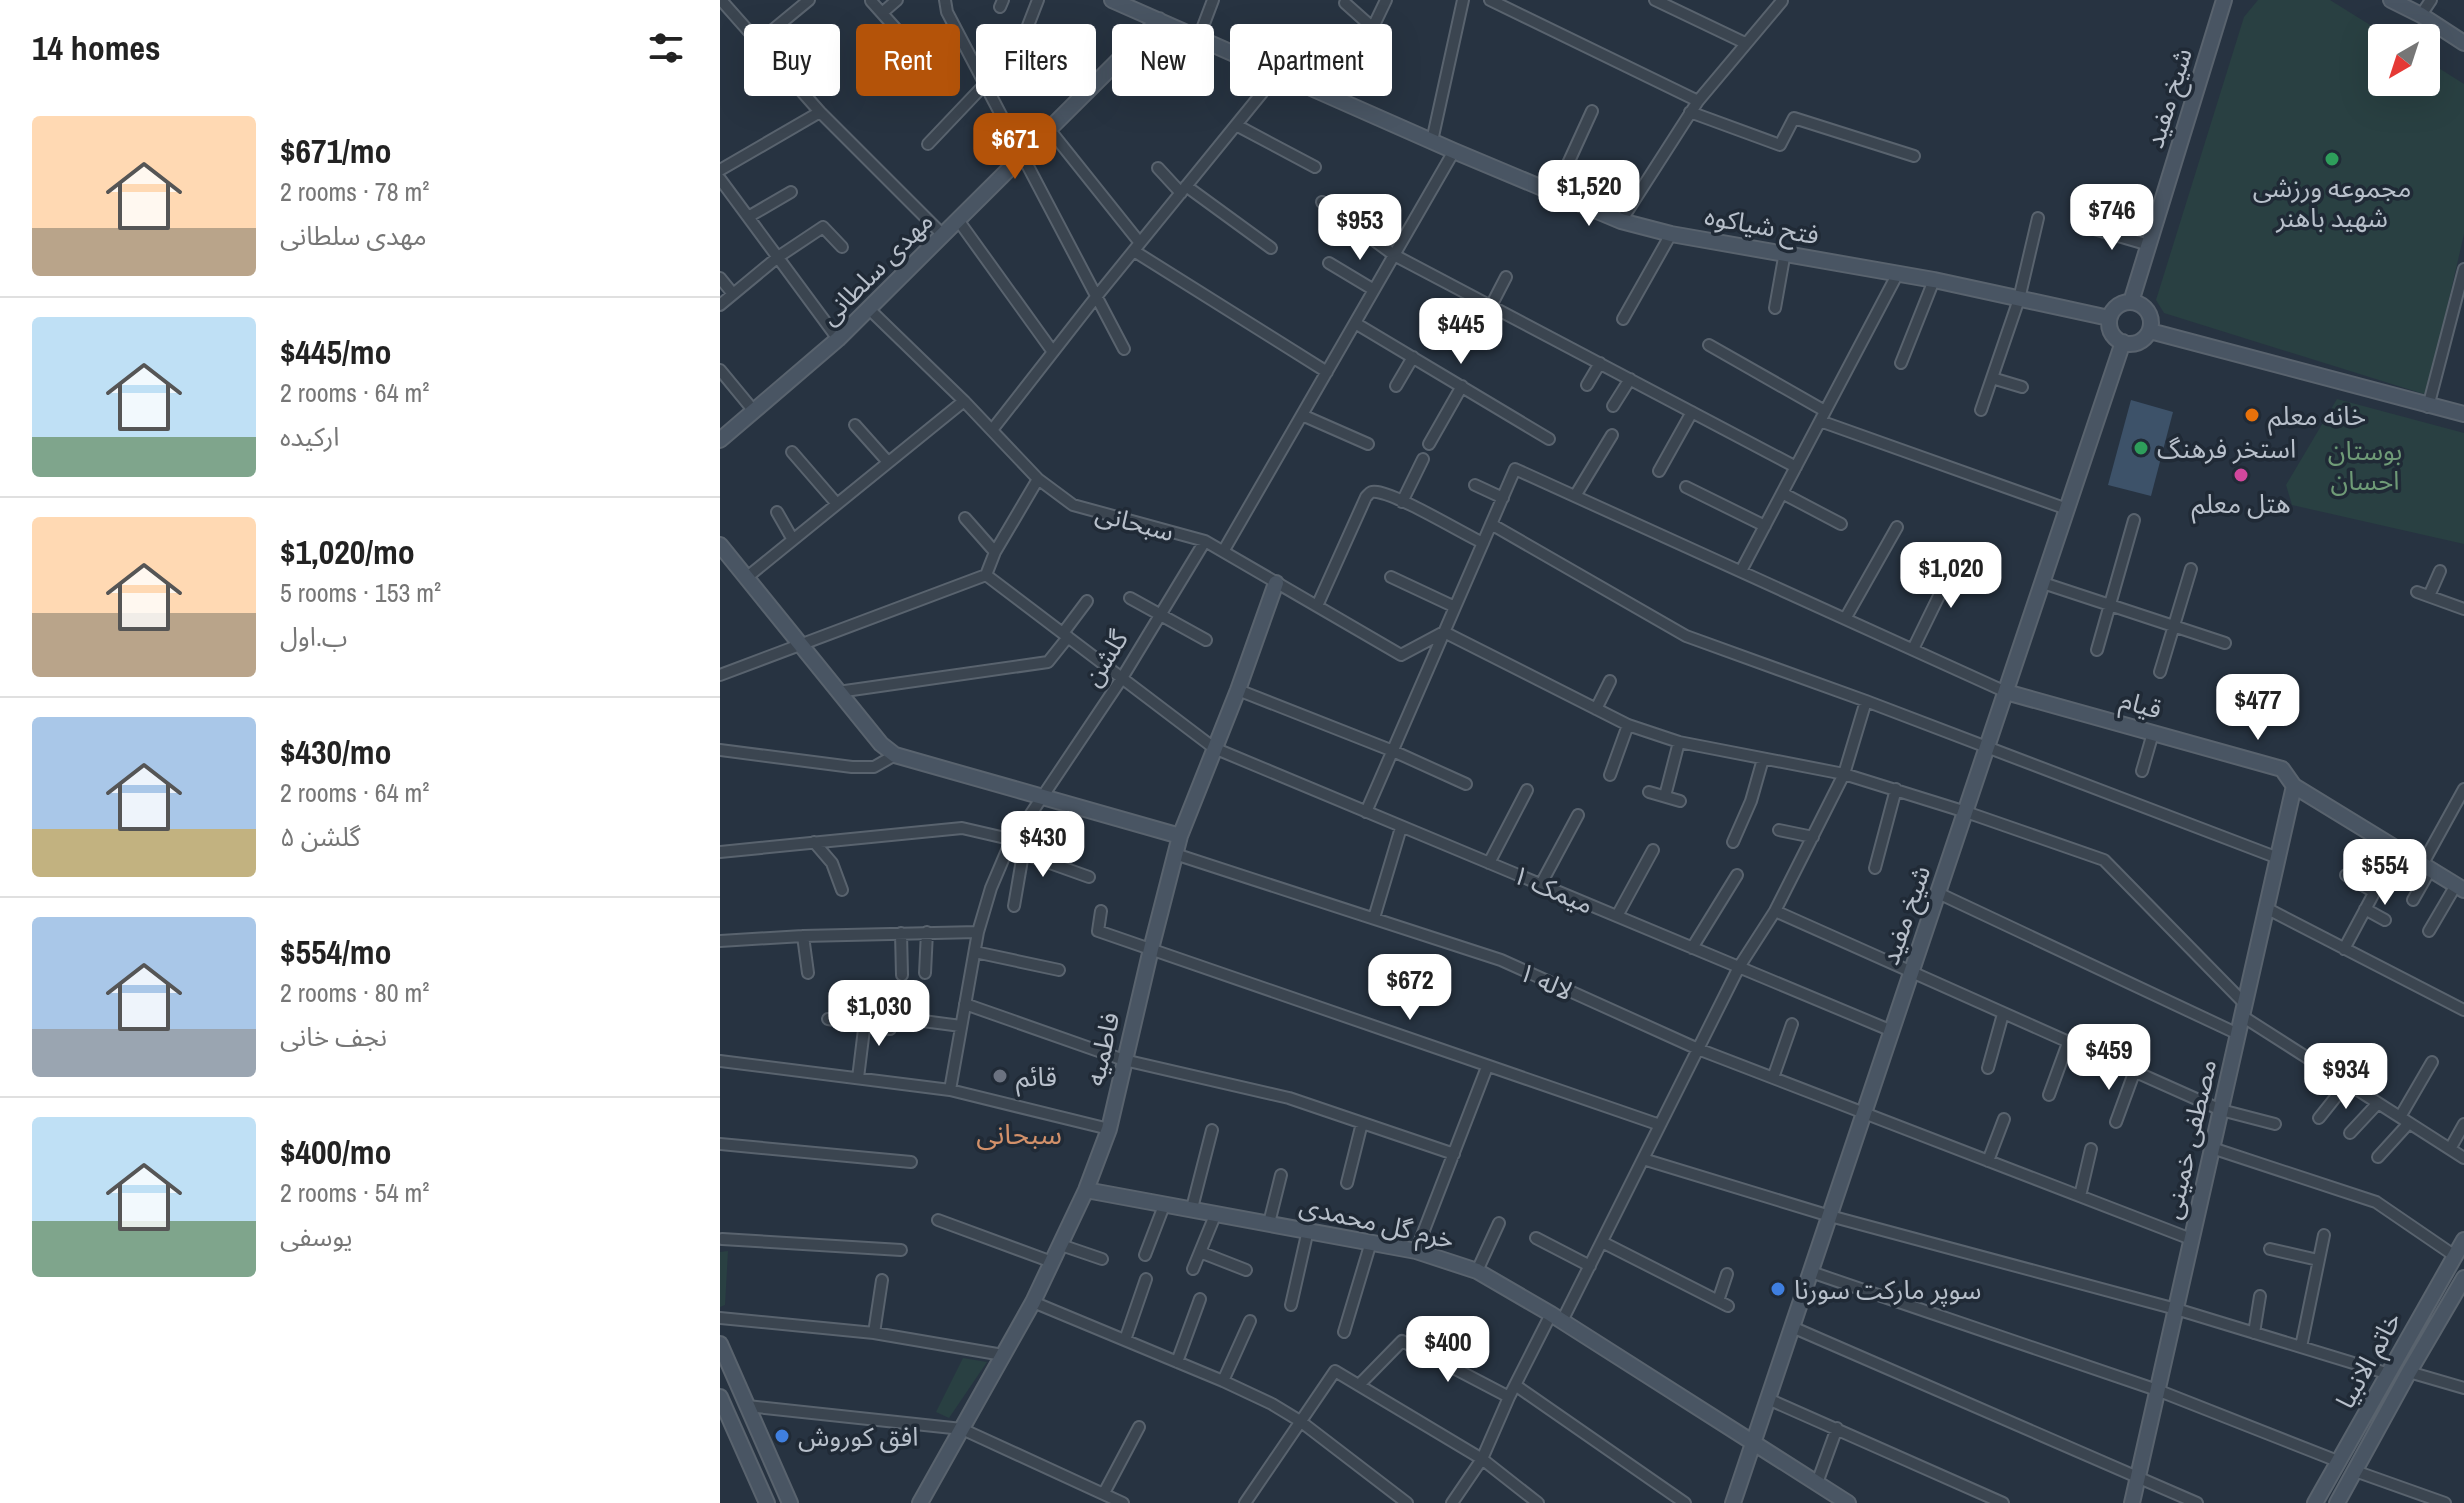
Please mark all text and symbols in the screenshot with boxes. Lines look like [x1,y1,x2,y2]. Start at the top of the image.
chip: Buy [744,24,840,96]
chip: Rent [856,24,960,96]
chip: Filters [976,24,1096,96]
chip: New [1112,24,1214,96]
chip: Apartment [1230,24,1392,96]
north arrow [2368,24,2440,96]
map controls [2368,24,2440,96]
text: 14 homes [32,25,161,71]
icon: filters [644,26,688,70]
street label: شیخ مفید [2136,44,2203,153]
pin: $671 [968,113,1062,181]
text: $671 [991,121,1039,156]
text: $671/mo [280,128,392,174]
icon: home [96,148,192,244]
marker: مجموعه ورزشی شهید باهنر [2323,150,2341,168]
pin: $1,520 [1524,160,1654,228]
text: $1,520 [1556,168,1622,203]
place label: مجموعه ورزشی شهید باهنر [2253,170,2411,235]
text: 2 rooms · 78 m² [280,174,429,209]
pin: $746 [2065,184,2159,252]
text: $746 [2088,192,2136,227]
pin: $953 [1313,194,1407,262]
street label: فتح شیاکوه [1702,198,1822,255]
text: $953 [1336,202,1384,237]
street label: مهدی سلطانی [812,204,940,332]
text: مهدی سلطانی [280,218,427,253]
pin: $445 [1414,298,1508,366]
text: $445 [1437,306,1485,341]
text: $445/mo [280,329,392,375]
icon: home [96,349,192,445]
text: 2 rooms · 64 m² [280,375,429,410]
place label: خانه معلم [2268,398,2366,436]
marker: خانه معلم [2243,406,2261,424]
text: ارکیده [280,419,339,454]
place label: استخر فرهنگ [2157,431,2296,466]
park label: بوستان احسان [2328,433,2402,498]
marker: استخر فرهنگ [2132,439,2150,457]
marker: هتل معلم [2232,466,2250,484]
place label: هتل معلم [2191,486,2291,524]
street label: سبحانی [1092,495,1178,549]
text: $1,020/mo [280,529,415,575]
pin: $1,020 [1886,542,2016,610]
icon: home [96,549,192,645]
text: $1,020 [1918,550,1984,585]
text: 5 rooms · 153 m² [280,575,441,610]
text: ب.اول [280,619,348,654]
street label: گلشن [1074,623,1136,693]
pin: $477 [2211,674,2305,742]
street label: قیام [2115,681,2166,729]
text: $477 [2234,682,2282,717]
text: $430/mo [280,729,392,775]
icon: home [96,749,192,845]
text: 2 rooms · 64 m² [280,775,429,810]
pin: $430 [996,811,1090,879]
text: گلشن ۵ [280,819,360,854]
text: $430 [1019,819,1067,854]
pin: $554 [2338,839,2432,907]
text: $554 [2361,847,2409,882]
street label: میمک ۱ [1507,856,1599,922]
street label: شیخ مفید [1872,861,1941,970]
text: $554/mo [280,929,392,975]
icon: home [96,949,192,1045]
pin: $672 [1363,954,1457,1022]
street label: لاله ۱ [1514,954,1578,1008]
text: $672 [1386,962,1434,997]
text: 2 rooms · 80 m² [280,975,429,1010]
pin: $1,030 [814,980,944,1048]
text: $1,030 [846,988,912,1023]
street label: فاطمیه [1077,1009,1127,1089]
text: نجف خانی [280,1019,387,1054]
pin: $459 [2062,1024,2156,1092]
text: $459 [2085,1032,2133,1067]
pin: $934 [2299,1043,2393,1111]
text: $934 [2322,1051,2370,1086]
street label: مصطفی خمینی [2154,1056,2224,1222]
place label: قائم [1016,1059,1057,1097]
marker: قائم [991,1067,1009,1085]
district label: سبحانی [976,1115,1062,1153]
text: $400/mo [280,1129,392,1175]
icon: home [96,1149,192,1245]
text: 2 rooms · 54 m² [280,1175,429,1210]
street label: خرم گل محمدی [1296,1187,1458,1260]
text: یوسفی [280,1219,352,1254]
place label: سوپر مارکت سورنا [1794,1272,1981,1307]
marker: سوپر مارکت سورنا [1769,1280,1787,1298]
street label: خاتم الانبیا [2327,1305,2412,1416]
pin: $400 [1401,1316,1495,1384]
text: $400 [1424,1324,1472,1359]
place label: افق کوروش [798,1419,918,1454]
marker: افق کوروش [773,1427,791,1445]

